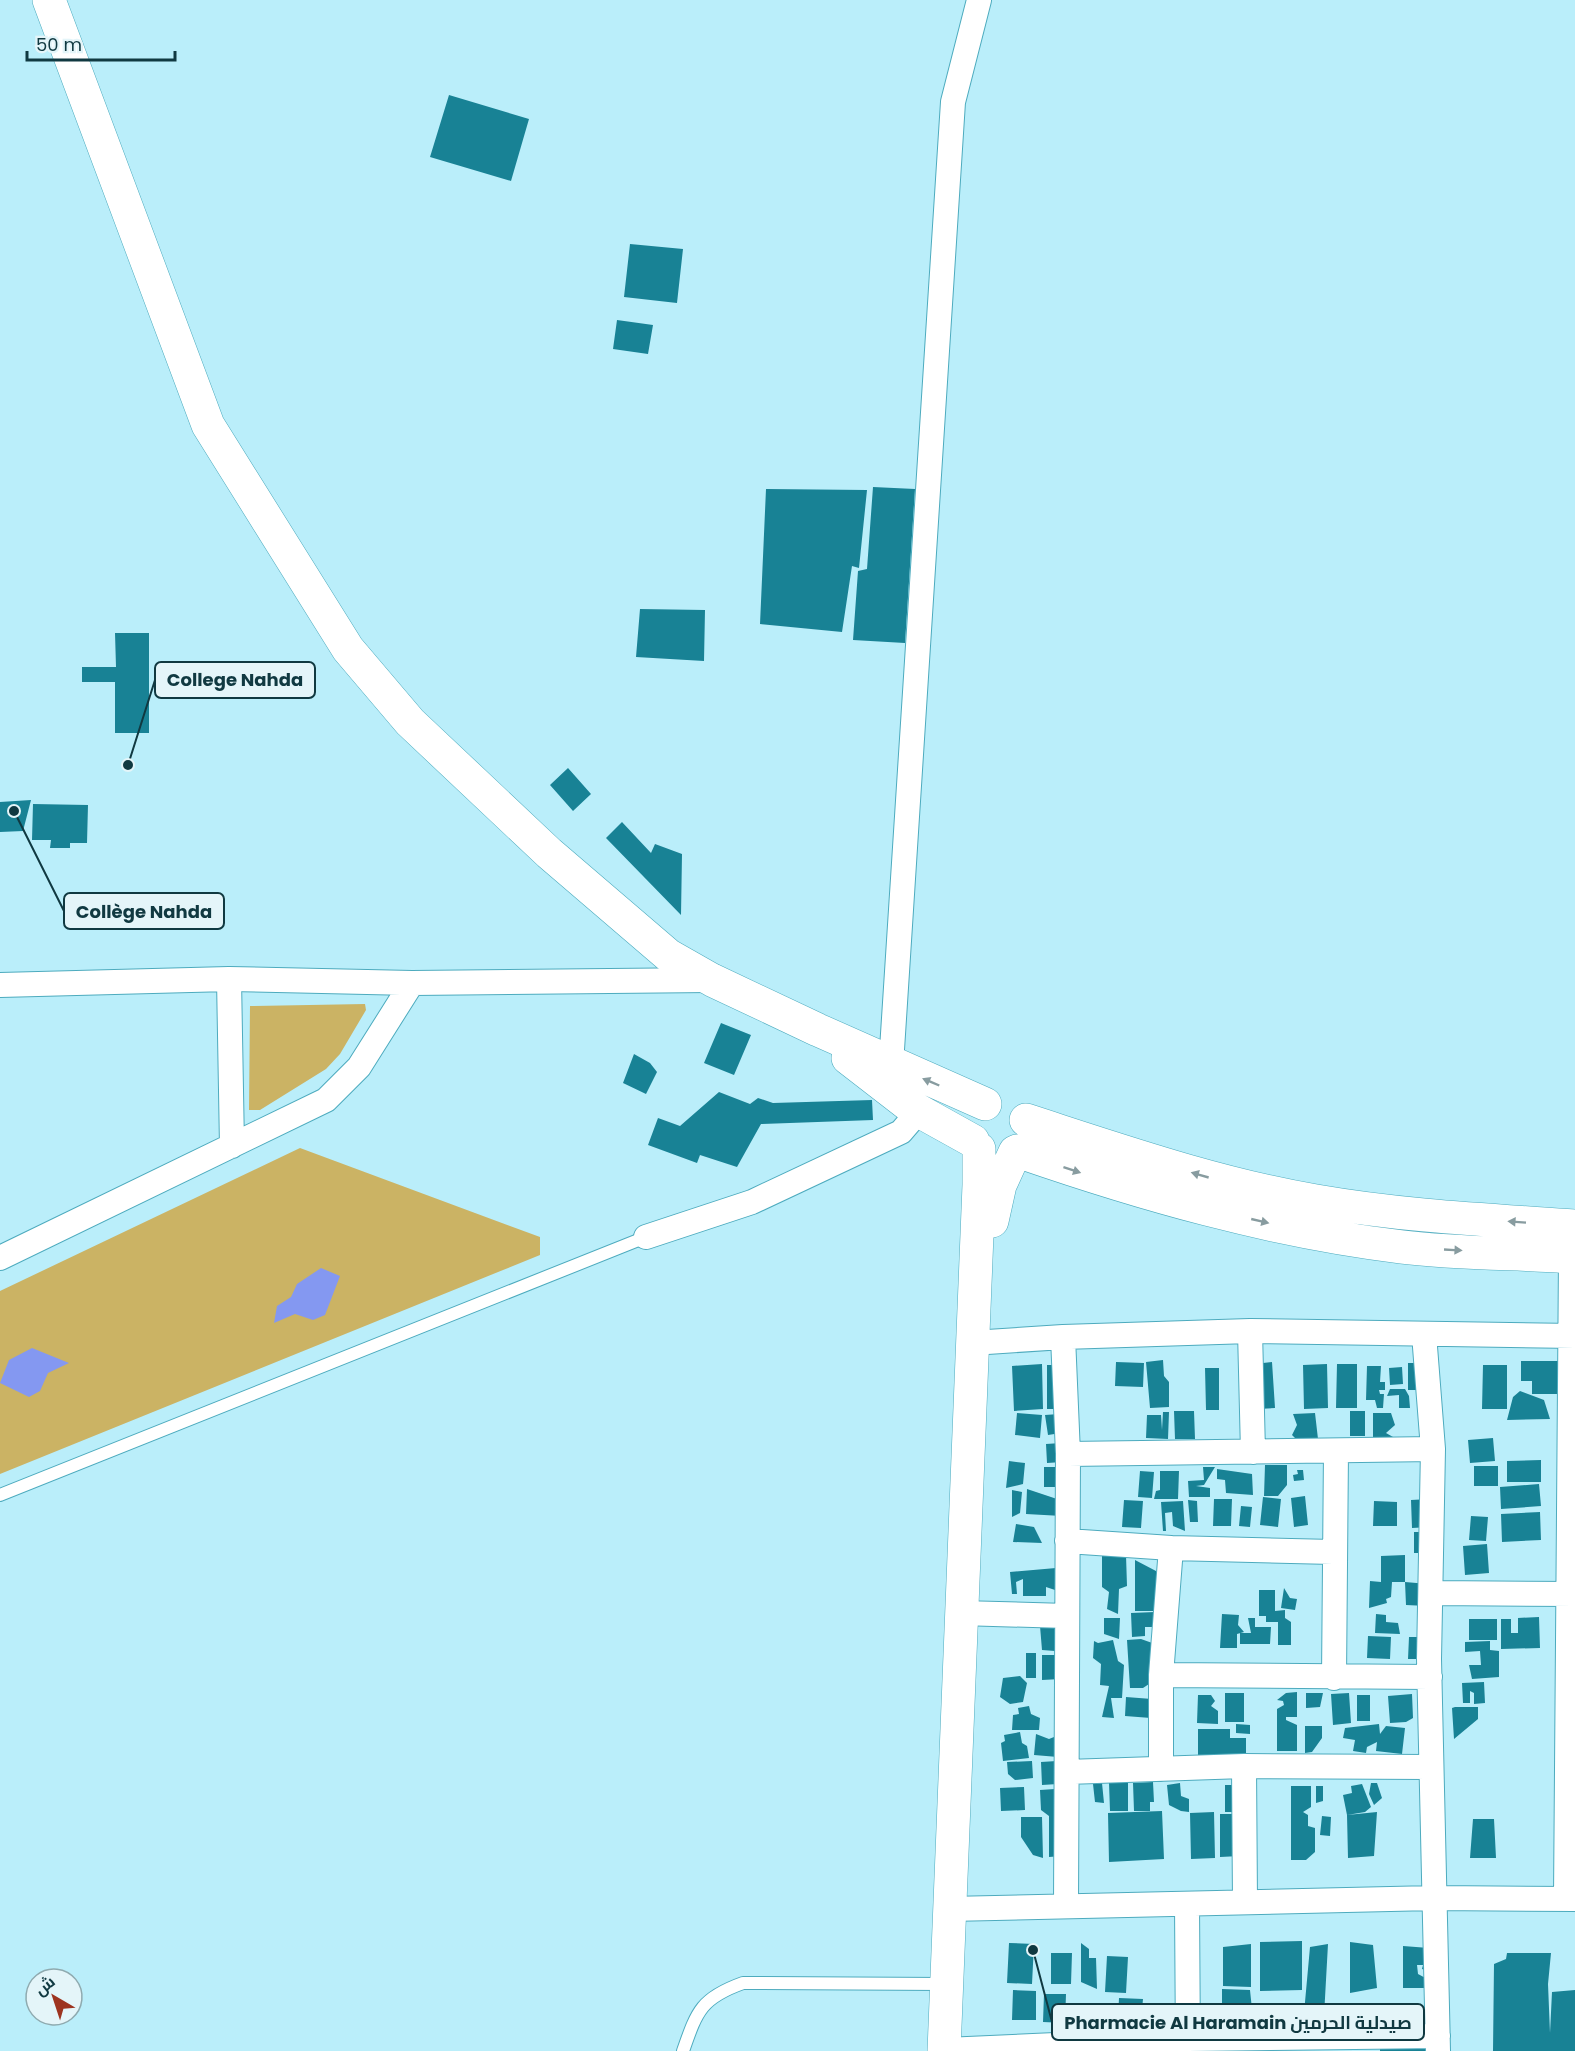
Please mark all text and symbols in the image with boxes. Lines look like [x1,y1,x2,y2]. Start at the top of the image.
scale bar [27,24,176,62]
text: 50 m [36,32,82,57]
callout: College Nahda [155,662,315,698]
text: College Nahda [167,667,303,692]
callout: Collège Nahda [64,893,224,929]
text: Collège Nahda [76,899,212,924]
one-way arrow [921,1077,939,1087]
one-way arrow [1063,1165,1081,1175]
one-way arrow [1191,1170,1209,1179]
one-way arrow [1251,1217,1269,1227]
one-way arrow [1507,1217,1526,1227]
one-way arrow [1443,1245,1462,1255]
north arrow [24,1967,84,2027]
text: ش [30,1970,60,2001]
callout: Pharmacie Al Haramain صيدلية الحرمين [1052,2004,1424,2040]
text: Pharmacie Al Haramain صيدلية الحرمين [1064,2010,1412,2035]

